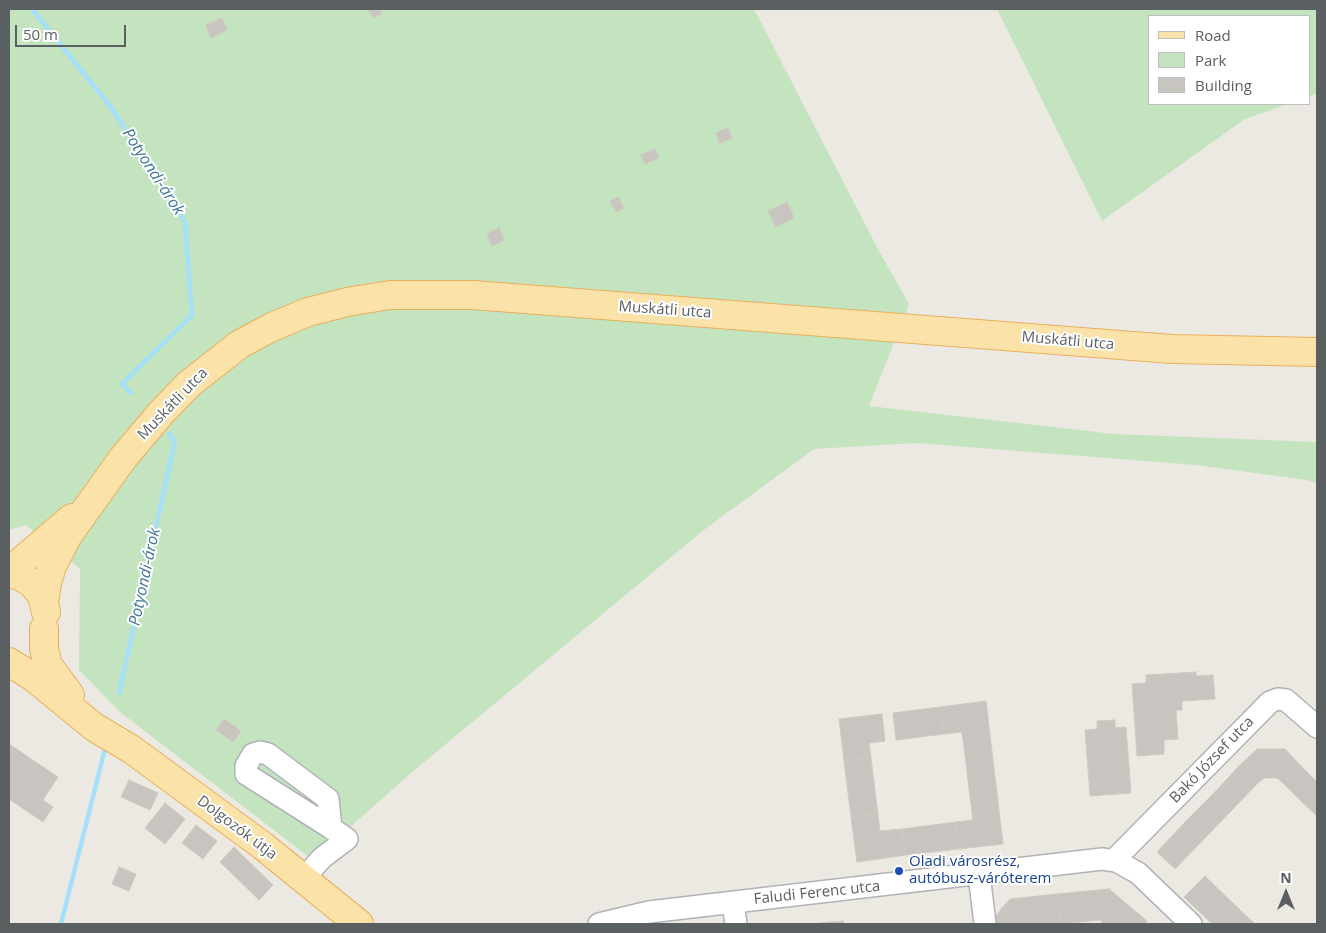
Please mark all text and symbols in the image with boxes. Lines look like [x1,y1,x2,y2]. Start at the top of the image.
scale bar [18,15,129,47]
legend [1148,15,1311,105]
text: 50 m [23,24,58,44]
text: Road [1195,25,1231,45]
text: Park [1195,50,1226,70]
text: Building [1195,75,1252,95]
water label: Potyondi-árok [118,125,188,219]
street label: Muskátli utca [618,298,712,322]
street label: Muskátli utca [1021,328,1115,354]
street label: Muskátli utca [134,364,212,444]
water label: Potyondi-árok [125,526,165,628]
street label: Bakó József utca [1166,713,1258,807]
street label: Dolgozók útja [194,792,280,864]
place label: Oladi városrész, autóbusz-váróterem [909,853,1051,888]
marker: Oladi városrész, autóbusz-váróterem [893,865,905,877]
north arrow [1261,868,1311,918]
text: N [1280,868,1292,887]
street label: Faludi Ferenc utca [753,877,881,909]

